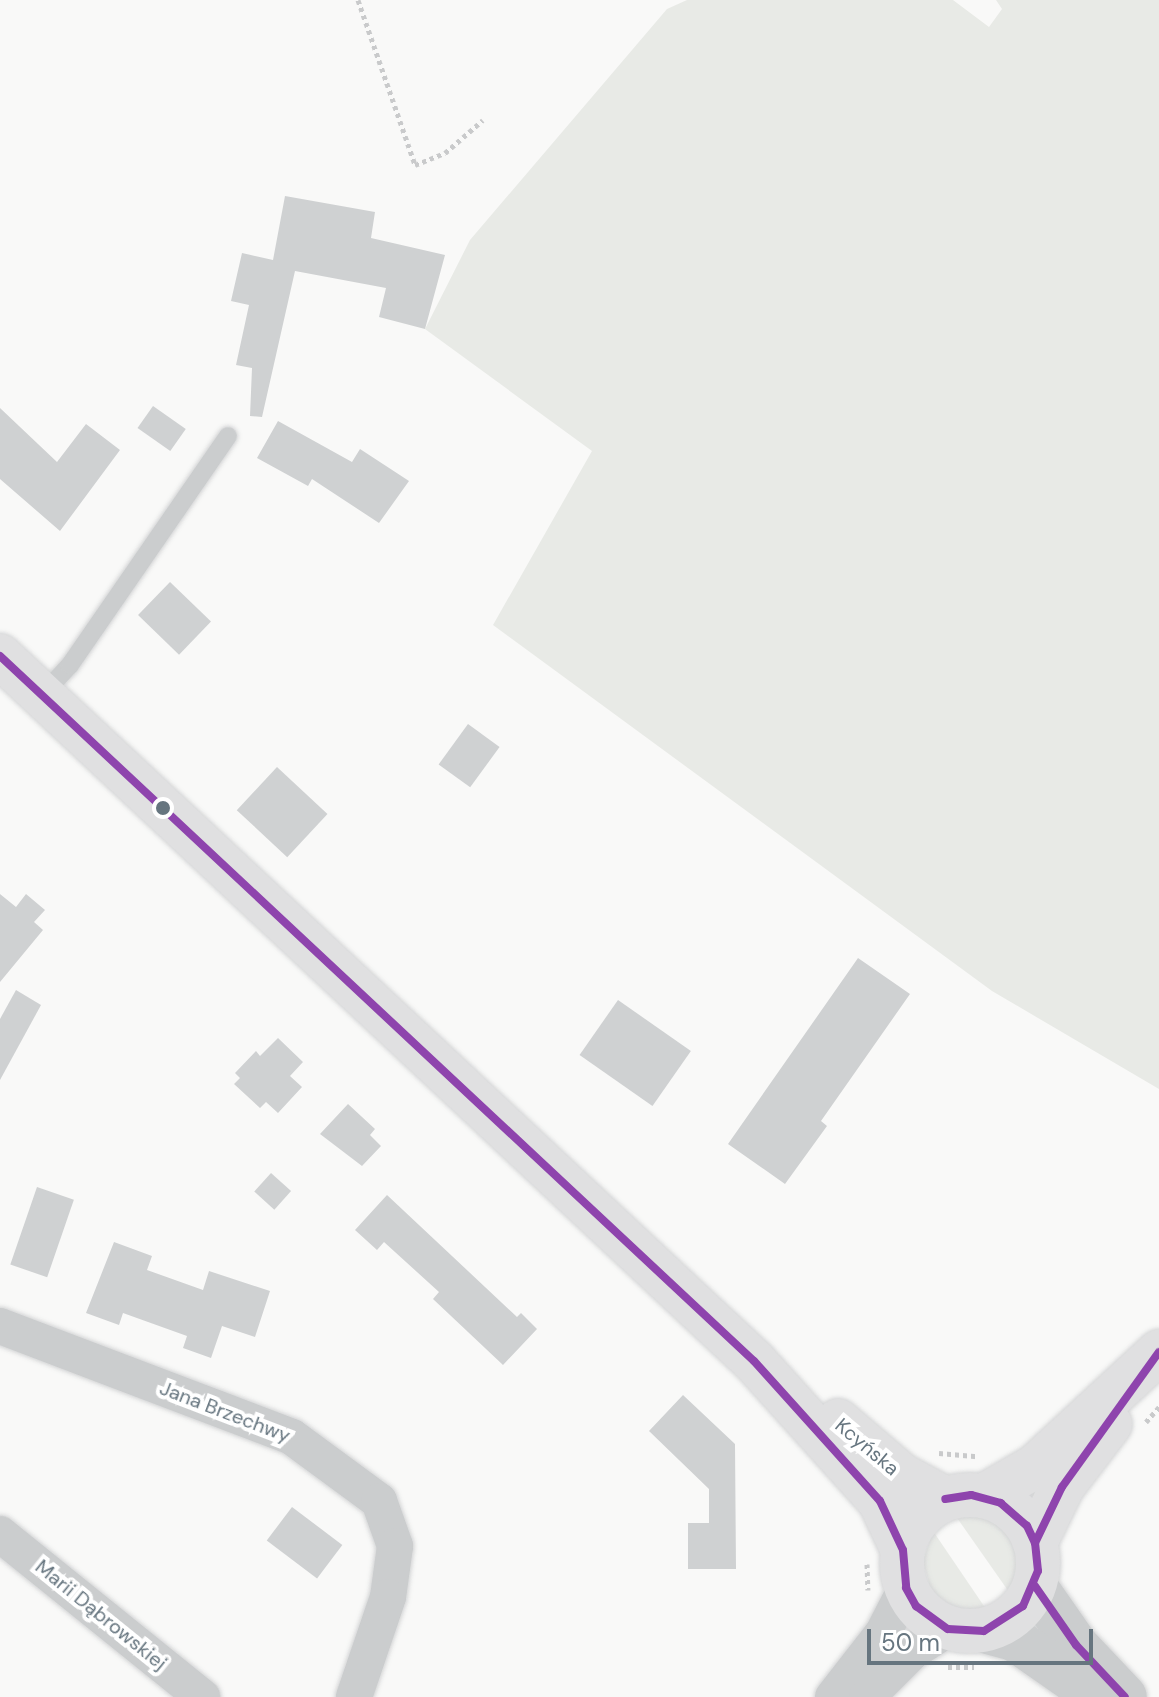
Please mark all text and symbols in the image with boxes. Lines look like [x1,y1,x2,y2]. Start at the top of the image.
unlabelled marker [155,800,171,816]
street label: Jana Brzechwy [156,1376,294,1448]
street label: Kcyńska [830,1413,904,1481]
street label: Marii Dąbrowskiej [30,1555,172,1675]
scale bar [871,1613,1097,1663]
text: 50 m [881,1627,940,1658]

